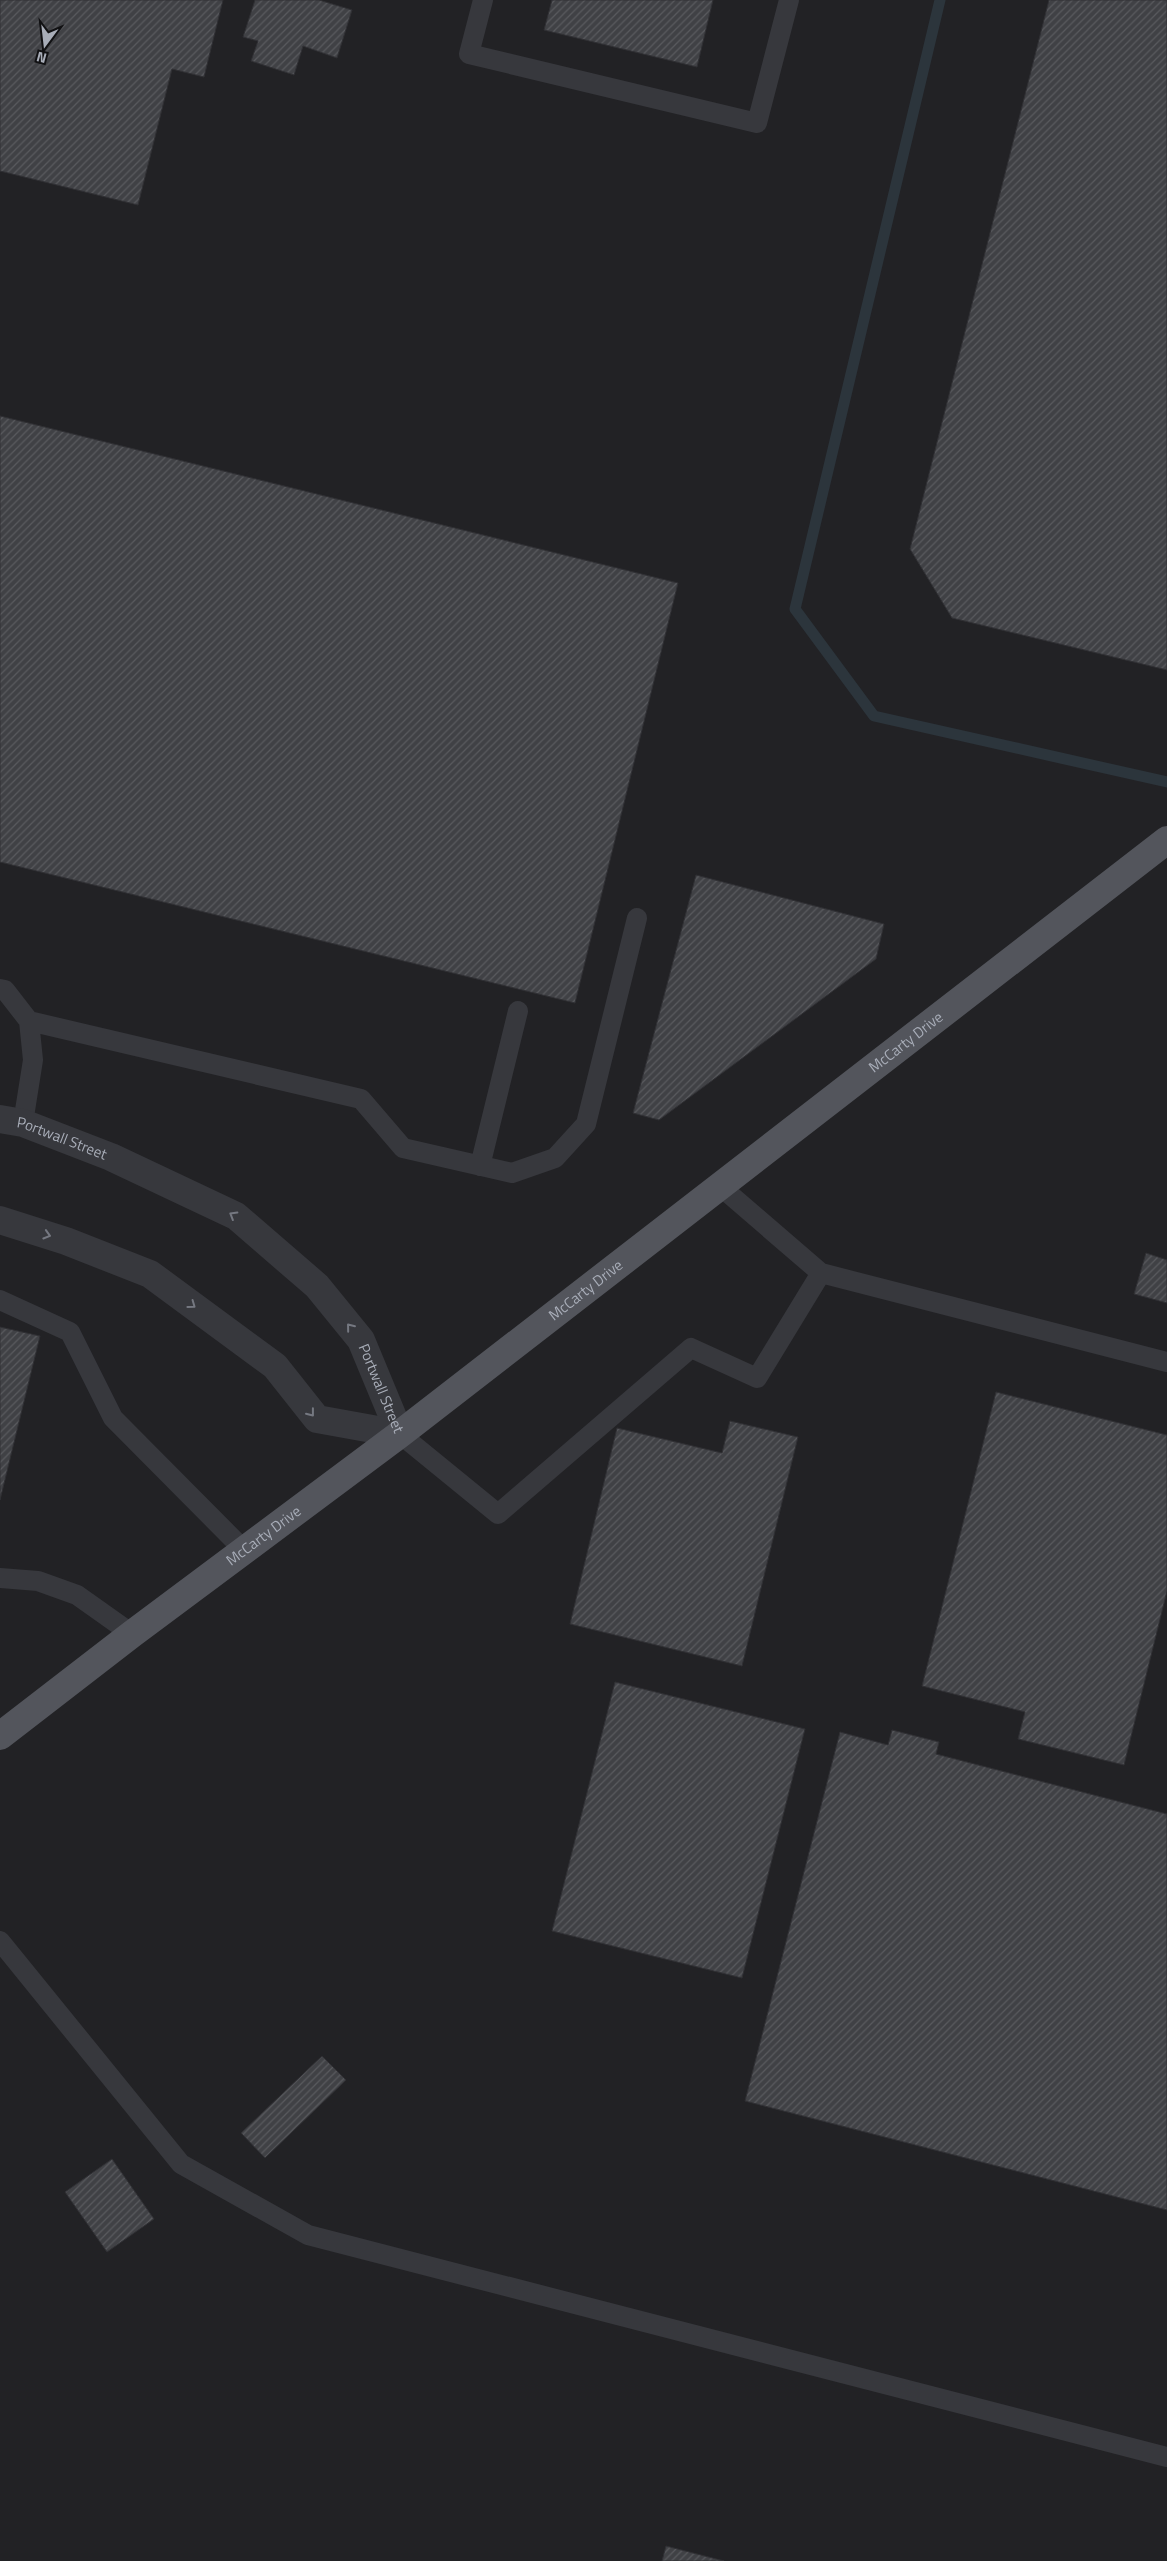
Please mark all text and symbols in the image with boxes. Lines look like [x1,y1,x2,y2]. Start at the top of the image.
north arrow [20,20,70,70]
text: N [34,47,49,69]
street label: McCarty Drive [863,1006,948,1078]
street label: Portwall Street [15,1110,111,1166]
one-way arrow [229,1212,238,1222]
one-way arrow [42,1229,50,1239]
street label: McCarty Drive [543,1254,627,1326]
one-way arrow [186,1299,195,1307]
one-way arrow [347,1323,356,1332]
street label: Portwall Street [353,1340,411,1437]
one-way arrow [306,1407,315,1416]
street label: McCarty Drive [221,1500,306,1571]

